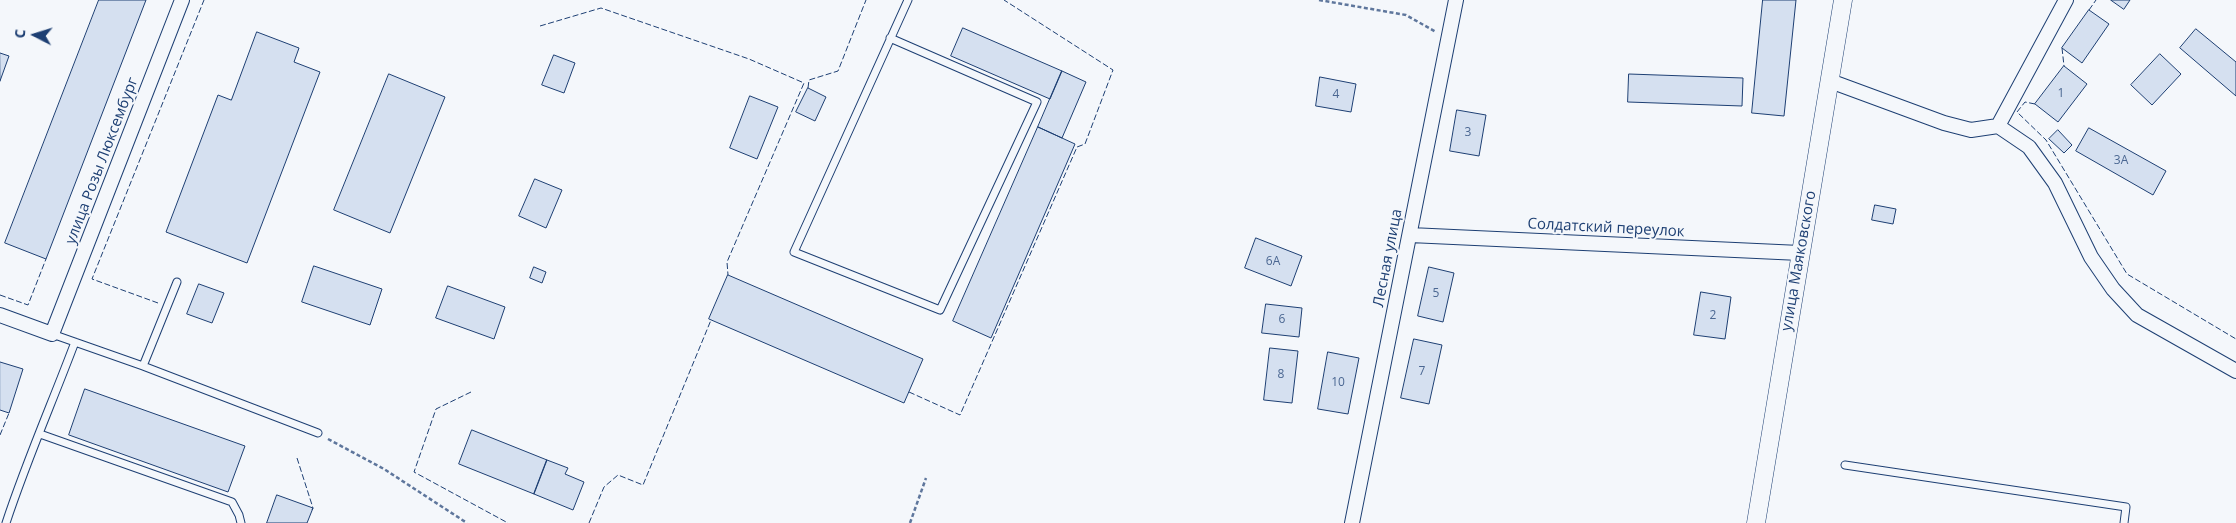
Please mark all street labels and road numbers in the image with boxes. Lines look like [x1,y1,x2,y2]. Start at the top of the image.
street label: улица Розы Люксембург [62,75,142,247]
street label: улица Маяковского [1778,189,1820,333]
street label: Лесная улица [1370,207,1406,309]
street label: Солдатский переулок [1527,215,1685,241]

